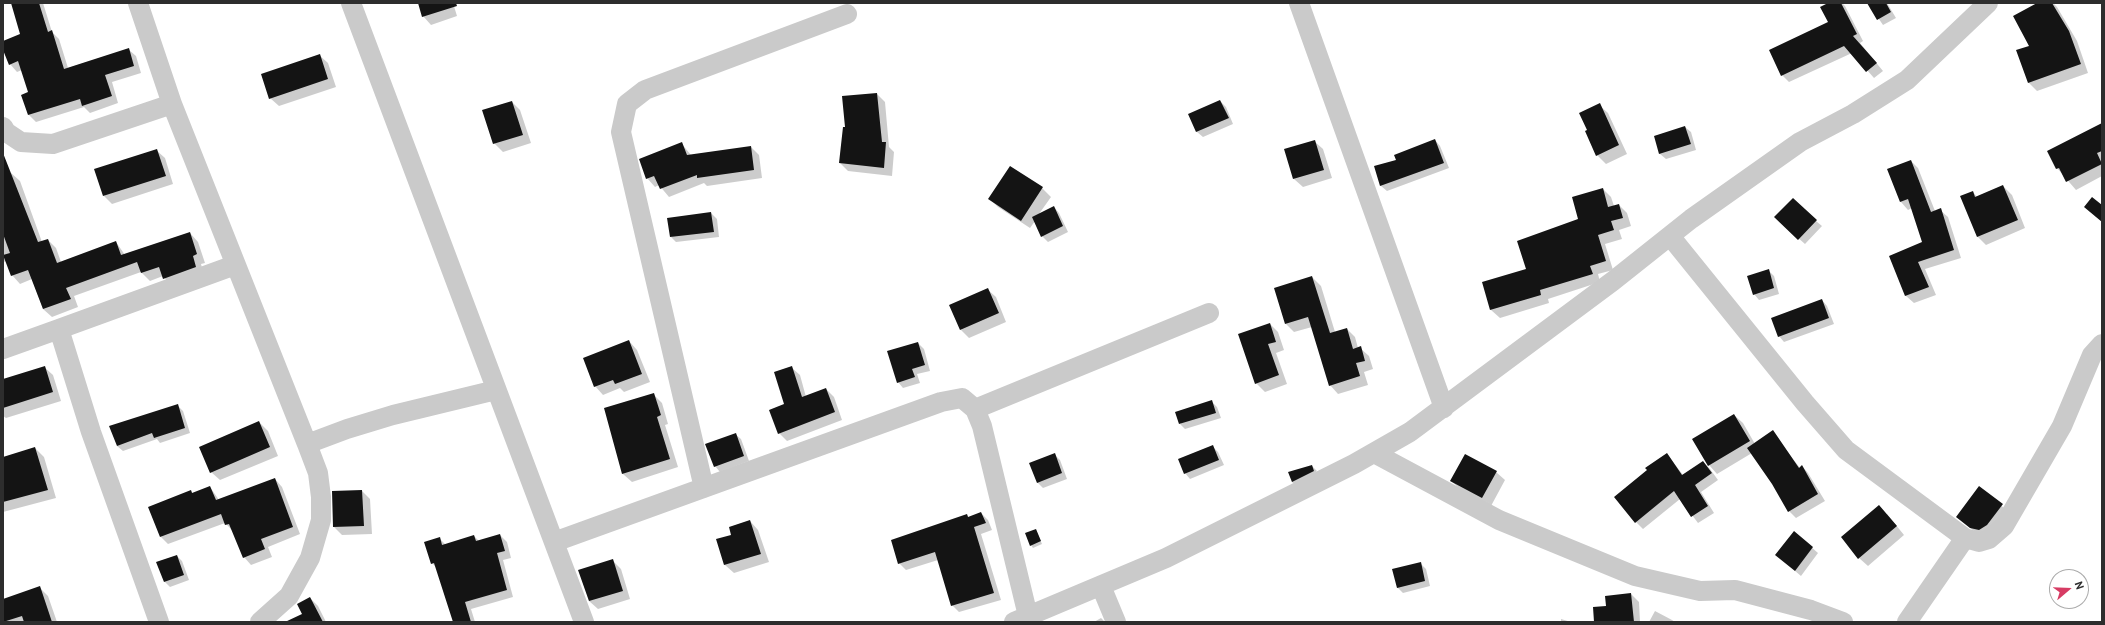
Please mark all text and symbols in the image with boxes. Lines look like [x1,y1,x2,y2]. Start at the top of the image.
north arrow [2049,569,2089,609]
text: N [2072,580,2087,591]

